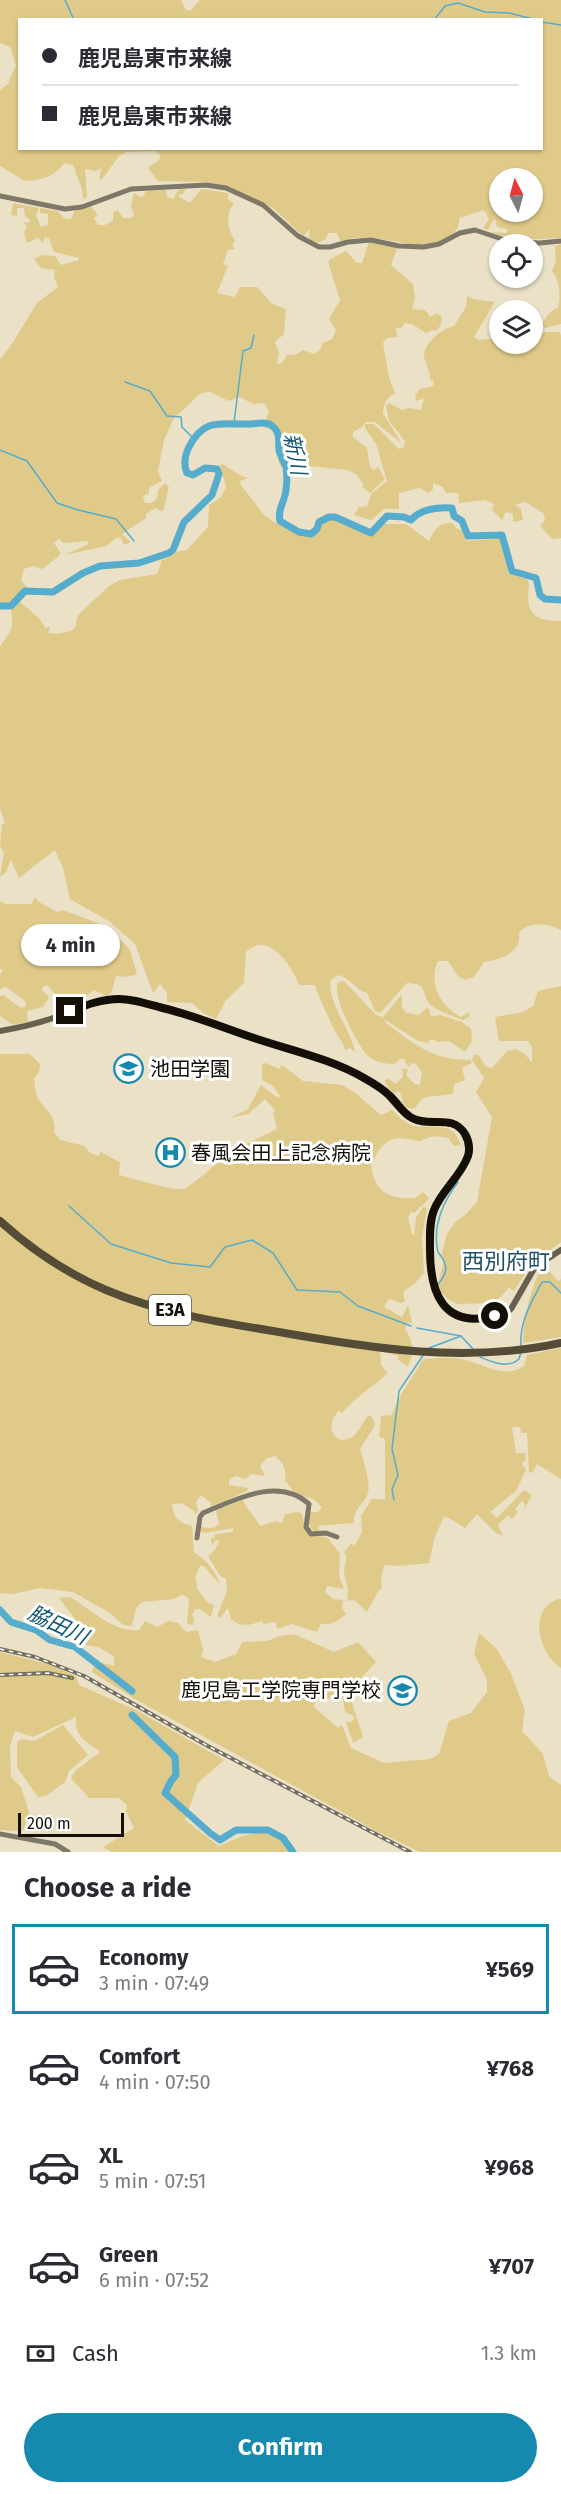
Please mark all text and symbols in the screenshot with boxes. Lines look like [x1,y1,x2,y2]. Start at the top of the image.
text: 鹿児島東市来線 [78,45,232,72]
text: 鹿児島東市来線 [78,103,232,130]
north arrow [489,168,543,222]
map controls [489,168,543,354]
button: locate [489,234,543,288]
button: layers [489,300,543,354]
water label: 新川 [278,431,312,479]
callout: 4 min [20,924,119,966]
text: 4 min [45,933,96,957]
route end [56,997,83,1024]
school or university icon: 池田学園 [113,1053,145,1085]
place label: 池田学園 [150,1057,230,1081]
hospital icon: 春風会田上記念病院 [154,1137,186,1169]
place label: 春風会田上記念病院 [191,1141,371,1165]
district label: 西別府町 [462,1248,550,1275]
road number: E3A [149,1295,191,1325]
route start [481,1302,508,1329]
water label: 脇田川 [24,1600,94,1651]
school or university icon: 鹿児島工学院専門学校 [386,1674,418,1706]
place label: 鹿児島工学院専門学校 [181,1678,381,1702]
scale bar [18,1810,124,1838]
text: 200 m [27,1814,71,1833]
text: Choose a ride [24,1872,191,1904]
icon: car [27,1942,81,1996]
text: Economy [99,1944,188,1971]
text: ¥569 [486,1956,534,1983]
text: 3 min · 07:49 [99,1971,209,1995]
icon: car [27,2041,81,2095]
text: Comfort [99,2043,180,2070]
text: ¥768 [486,2055,534,2082]
text: 4 min · 07:50 [99,2070,211,2094]
icon: car [27,2140,81,2194]
text: XL [99,2142,123,2169]
text: ¥968 [484,2154,534,2181]
text: 5 min · 07:51 [99,2169,206,2193]
icon: car [27,2239,81,2293]
text: Green [99,2241,158,2268]
text: ¥707 [489,2253,534,2280]
text: 6 min · 07:52 [99,2268,209,2292]
icon: cash [24,2337,57,2370]
text: Cash [72,2340,119,2367]
text: 1.3 km [481,2341,537,2365]
button: Confirm [24,2413,537,2482]

